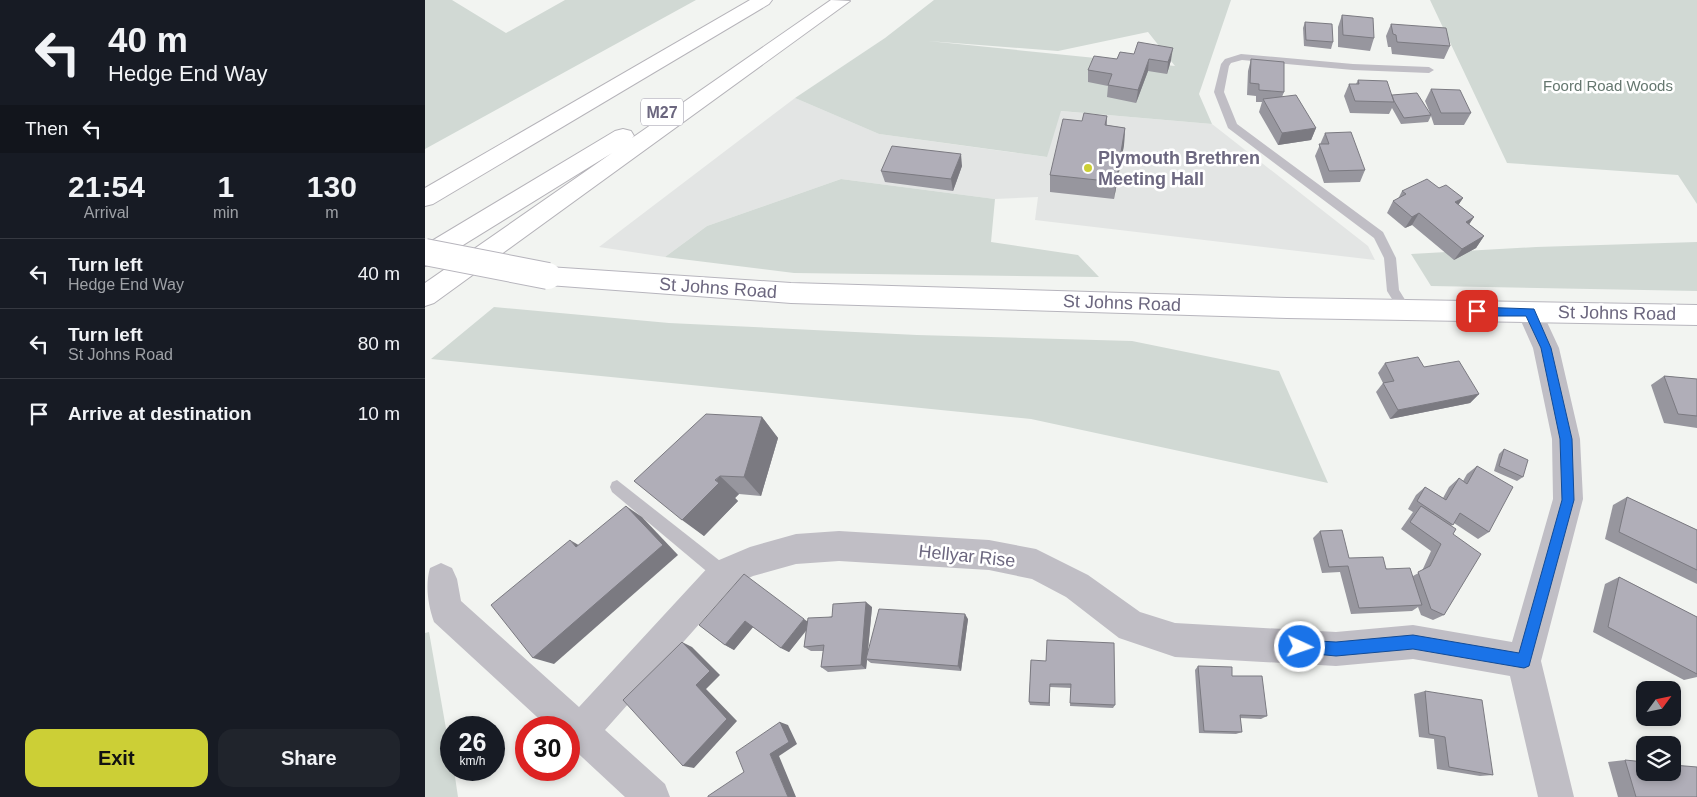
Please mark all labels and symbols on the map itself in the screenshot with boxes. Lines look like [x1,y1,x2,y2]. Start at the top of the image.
park label: Foord Road Woods [1543,77,1673,94]
road number: M27 [641,98,683,125]
place label: Plymouth Brethren Meeting Hall [1098,148,1260,189]
marker: Plymouth Brethren Meeting Hall [1082,162,1094,174]
street label: St Johns Road [658,274,778,302]
pin [1456,290,1498,332]
street label: St Johns Road [1063,291,1181,315]
street label: St Johns Road [1558,302,1676,324]
street label: Hellyar Rise [918,541,1016,571]
position arrow [1273,620,1325,672]
north arrow [1636,681,1681,726]
speed limit sign: 30 [515,716,580,781]

